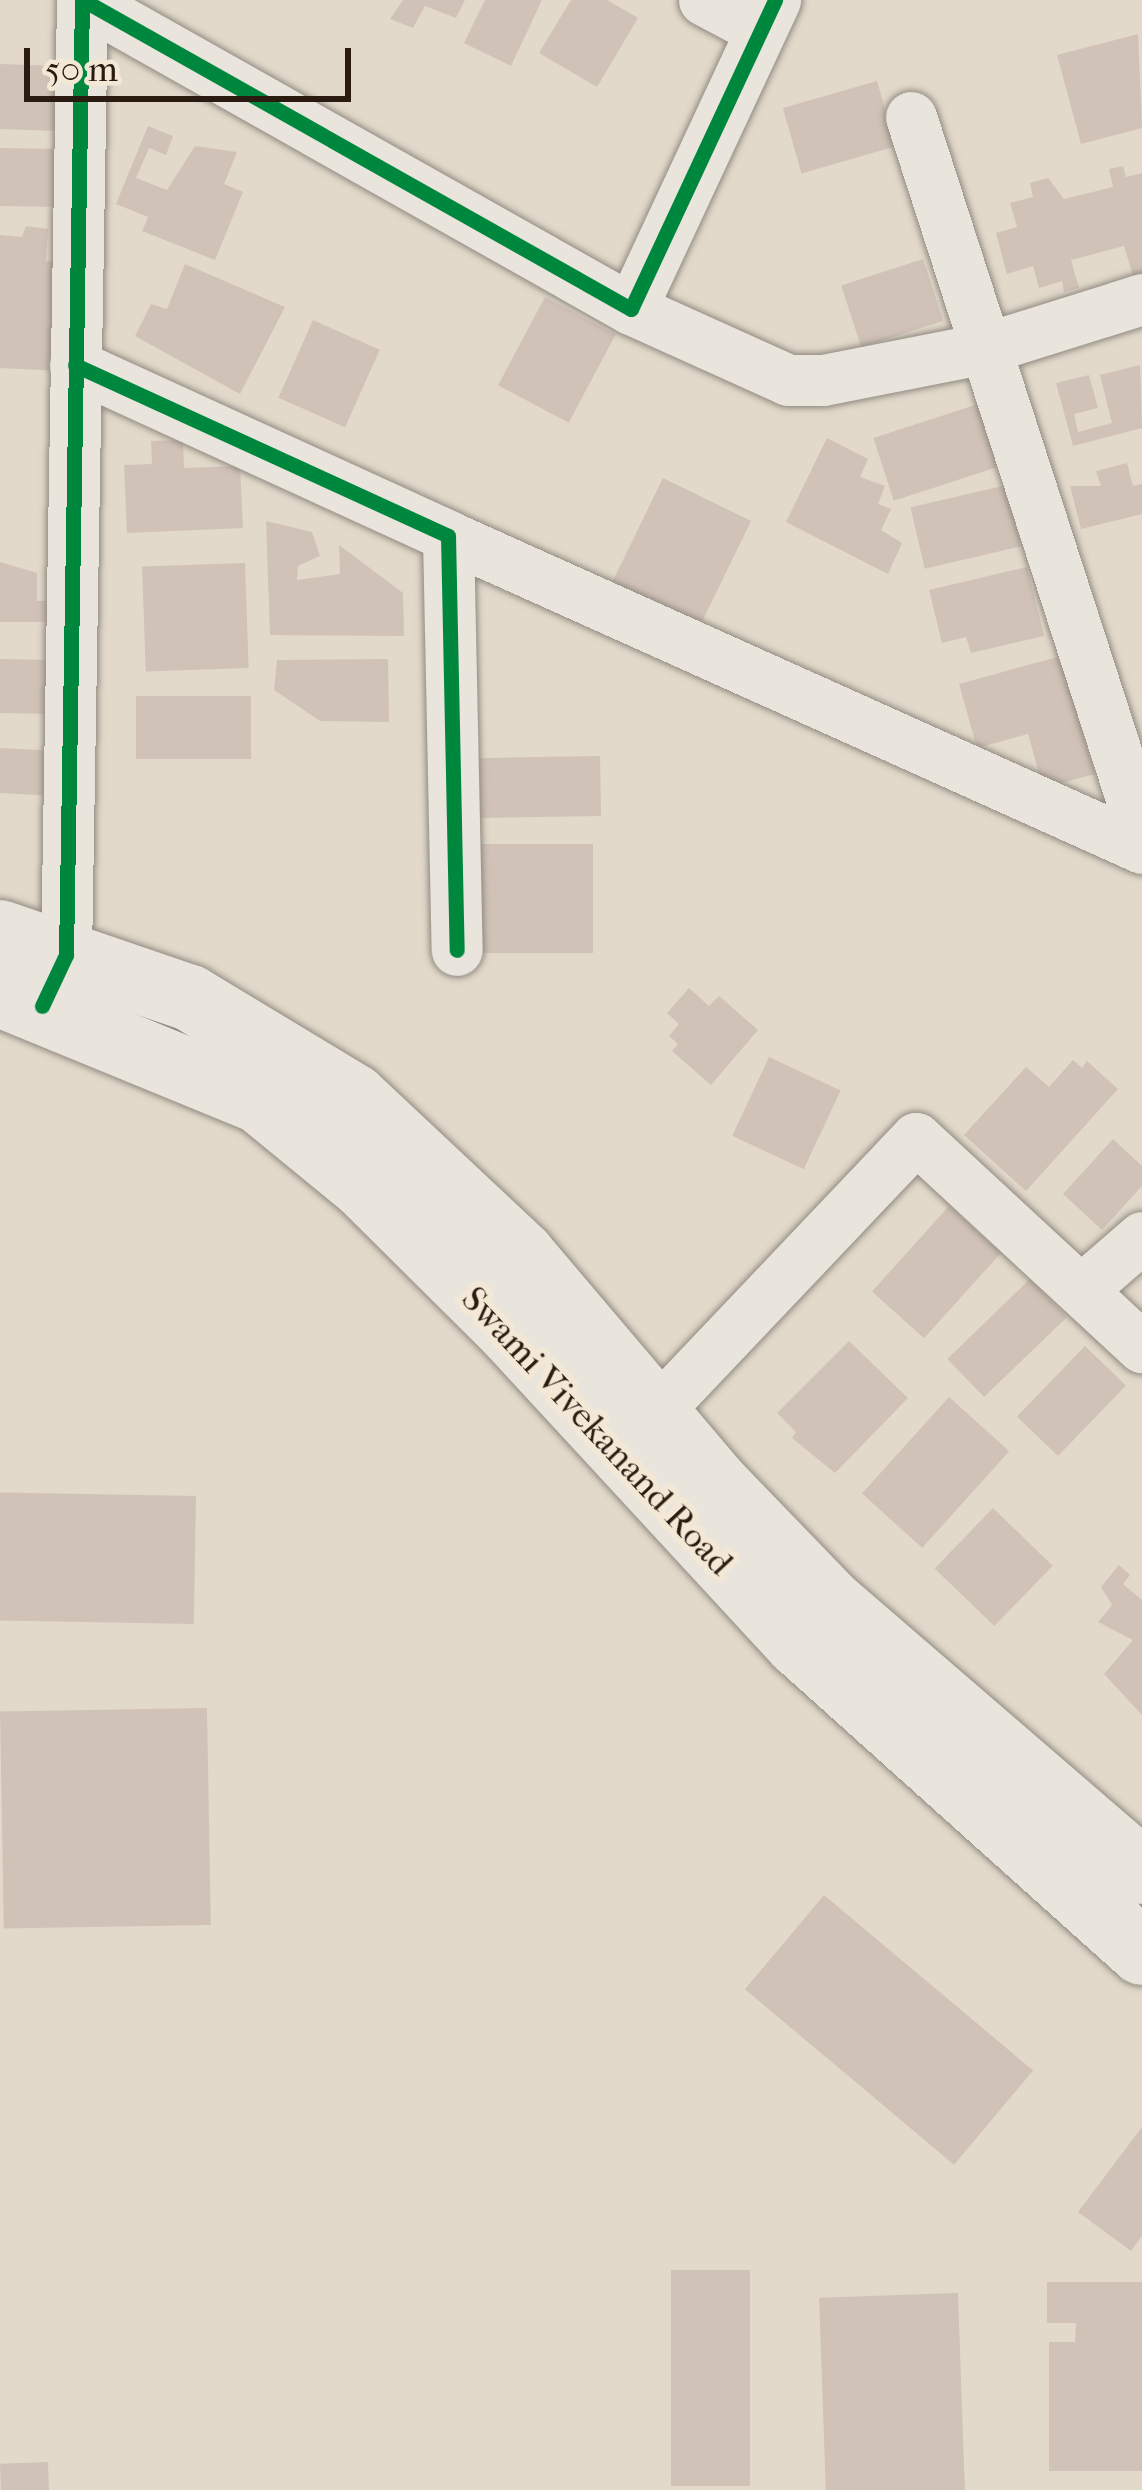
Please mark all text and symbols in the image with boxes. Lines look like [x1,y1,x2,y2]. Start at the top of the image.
scale bar [30,24,357,98]
text: 50 m [45,48,118,90]
street label: Swami Vivekanand Road [452,1278,742,1584]

